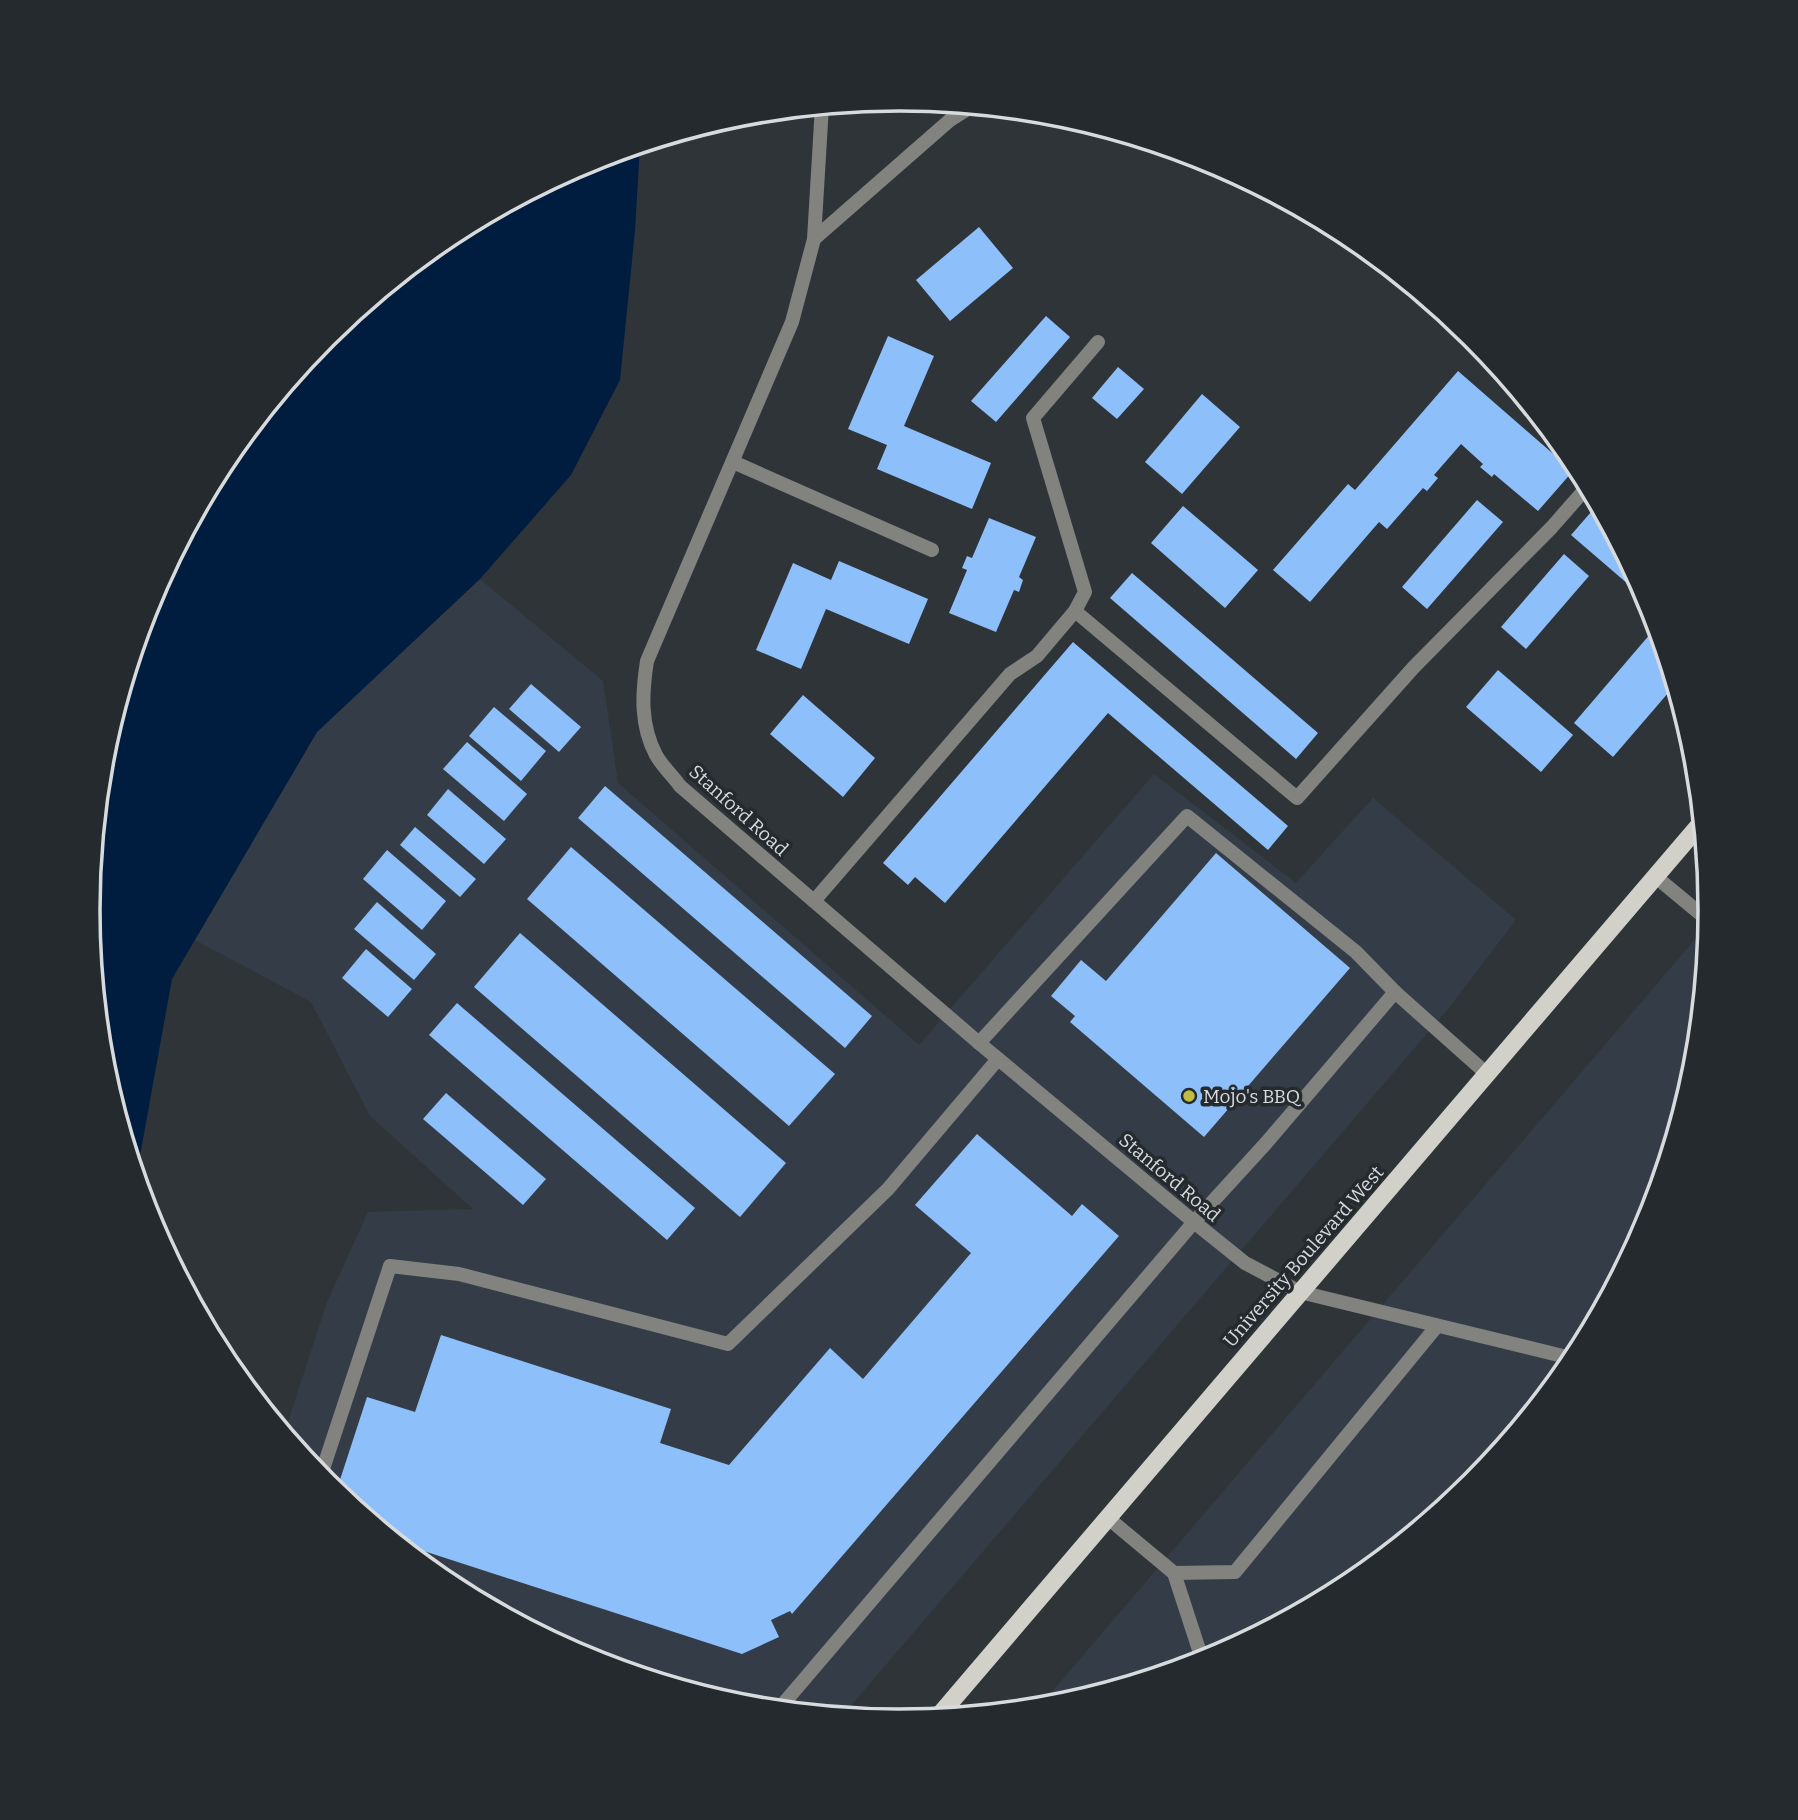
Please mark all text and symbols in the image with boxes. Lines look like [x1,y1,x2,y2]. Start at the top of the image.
street label: Stanford Road [684,760,793,861]
place label: Mojo's BBQ [1203,1085,1302,1108]
marker: Mojo's BBQ [1181,1088,1197,1104]
street label: Stanford Road [1114,1128,1225,1226]
street label: University Boulevard West [1218,1161,1388,1352]

